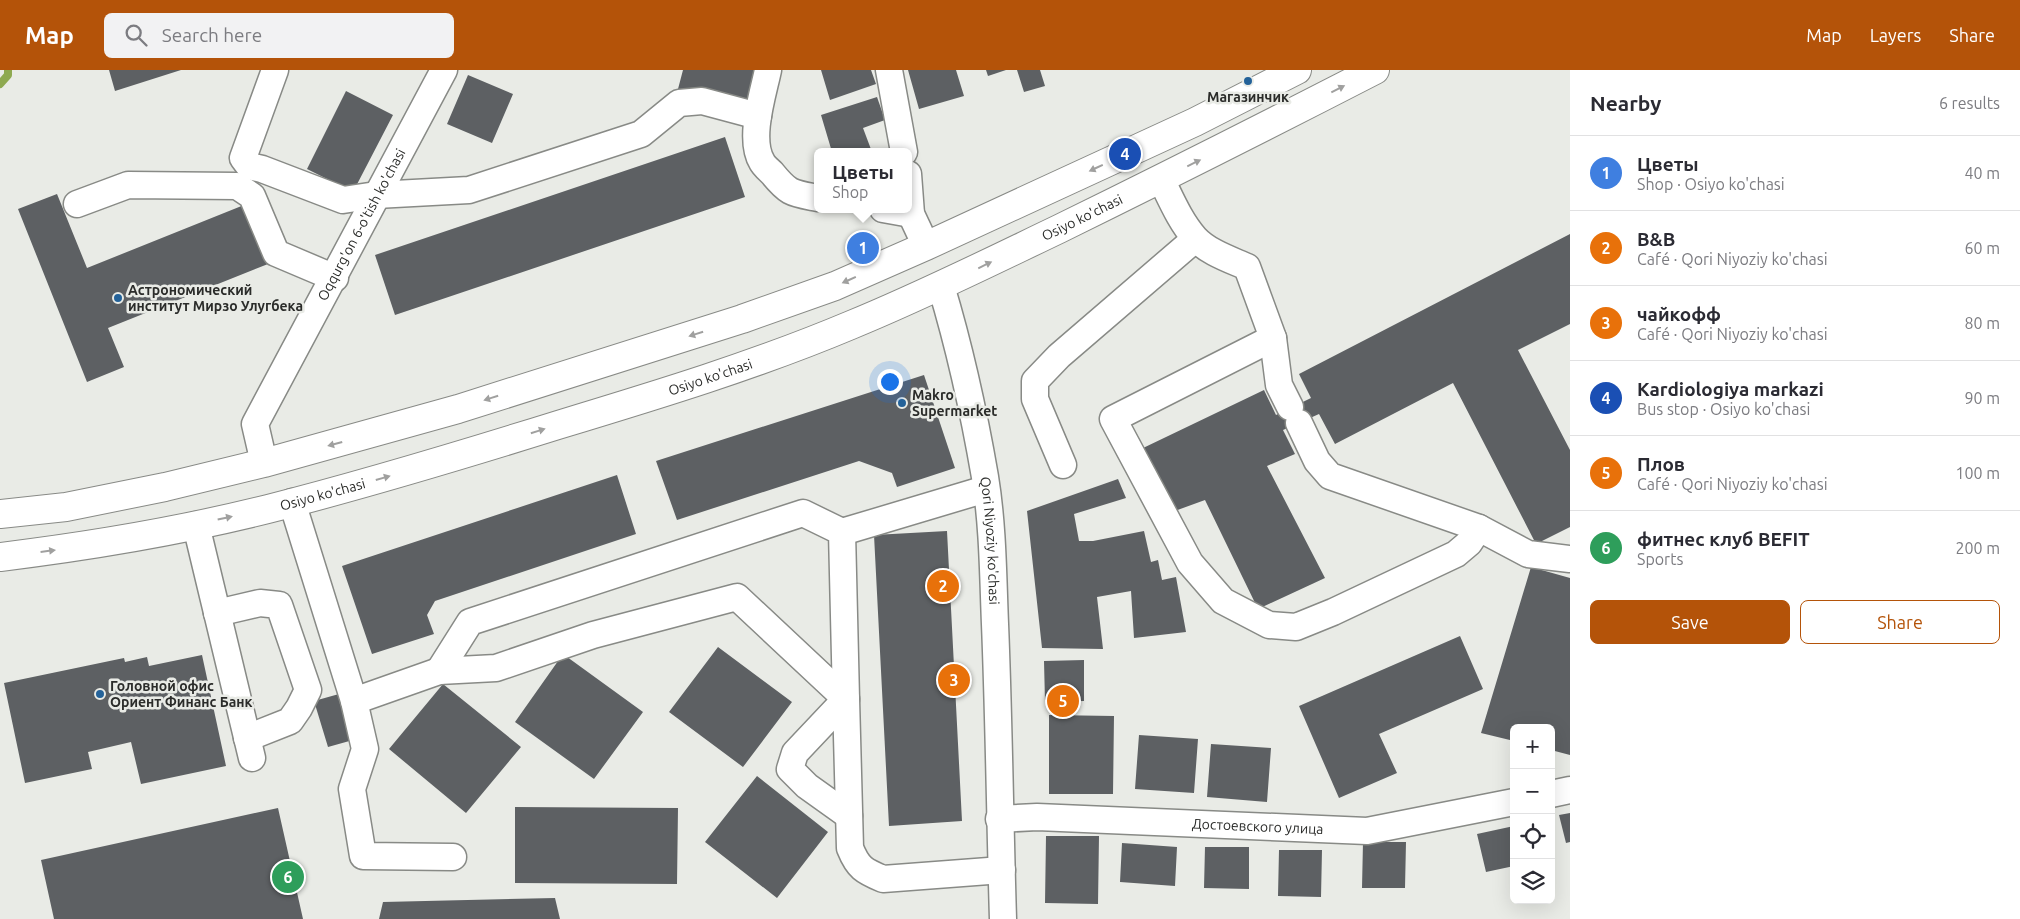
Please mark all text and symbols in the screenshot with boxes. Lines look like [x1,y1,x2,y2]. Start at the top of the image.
search box [104,13,454,58]
icon: search [122,21,150,49]
text: Map [25,22,74,49]
text: Search here [162,24,262,46]
text: Map [1806,25,1842,45]
text: Layers [1870,25,1921,45]
text: Share [1949,25,1995,45]
marker: Магазинчик [1242,75,1254,87]
one-way arrow [1331,85,1345,93]
place label: Магазинчик [1207,89,1289,105]
text: Nearby [1590,91,1661,115]
text: 6 results [1939,94,2000,112]
pin: 4 [1109,135,1141,173]
street label: Oqqurg'on 6-o'tish ko'chasi [314,146,409,303]
popup [814,148,912,213]
text: Цветы [1637,153,1699,175]
one-way arrow [1187,159,1201,167]
text: Цветы [832,161,894,183]
one-way arrow [1089,164,1103,172]
text: 1 [1601,164,1611,182]
text: 40 m [1964,164,2000,182]
text: Shop · Osiyo ko'chasi [1637,175,1785,193]
text: Shop [832,183,868,201]
street label: Osiyo ko'chasi [1039,191,1125,244]
text: B&B [1637,228,1675,250]
pin: 1 [847,229,879,267]
text: 2 [1601,239,1611,257]
text: 60 m [1964,239,2000,257]
text: Café · Qori Niyoziy ko'chasi [1637,250,1828,268]
one-way arrow [978,261,992,269]
one-way arrow [842,276,856,284]
place label: Астрономический институт Мирзо Улугбека [128,282,303,314]
marker: Астрономический институт Мирзо Улугбека [112,292,124,304]
text: чайкофф [1637,303,1721,325]
text: 3 [1601,314,1611,332]
text: 80 m [1964,314,2000,332]
text: Café · Qori Niyoziy ko'chasi [1637,325,1828,343]
one-way arrow [688,330,703,338]
street label: Osiyo ko'chasi [666,356,755,399]
your location [877,369,903,395]
text: Kardiologiya markazi [1637,378,1824,400]
place label: Makro Supermarket [912,387,997,419]
text: 4 [1601,389,1611,407]
text: 90 m [1964,389,2000,407]
one-way arrow [483,395,498,403]
marker: Makro Supermarket [896,397,908,409]
text: Bus stop · Osiyo ko'chasi [1637,400,1810,418]
one-way arrow [531,427,546,435]
one-way arrow [327,440,342,448]
text: Плов [1637,453,1685,475]
text: 5 [1601,464,1611,482]
text: 100 m [1955,464,2000,482]
one-way arrow [375,474,390,482]
street label: Osiyo ko'chasi [278,475,367,514]
text: Café · Qori Niyoziy ko'chasi [1637,475,1828,493]
street label: Qori Niyoziy ko'chasi [977,476,1002,605]
one-way arrow [218,514,233,522]
text: фитнес клуб BEFIT [1637,528,1810,550]
text: 6 [1601,539,1611,557]
text: 200 m [1955,539,2000,557]
one-way arrow [41,547,57,555]
text: Sports [1637,550,1683,568]
pin: 2 [927,567,959,605]
button: Save [1590,600,1790,644]
button: Share [1800,600,2000,644]
pin: 3 [938,661,970,699]
place label: Головной офис Ориент Финанс Банк [110,678,253,710]
pin: 5 [1047,682,1079,720]
marker: Головной офис Ориент Финанс Банк [94,688,106,700]
map controls [1510,724,1555,904]
button: + [1510,724,1555,769]
button: − [1510,769,1555,814]
button: locate [1510,814,1555,859]
street label: Достоевского улица [1192,816,1324,837]
pin: 6 [272,858,304,896]
button: layers [1510,859,1555,904]

